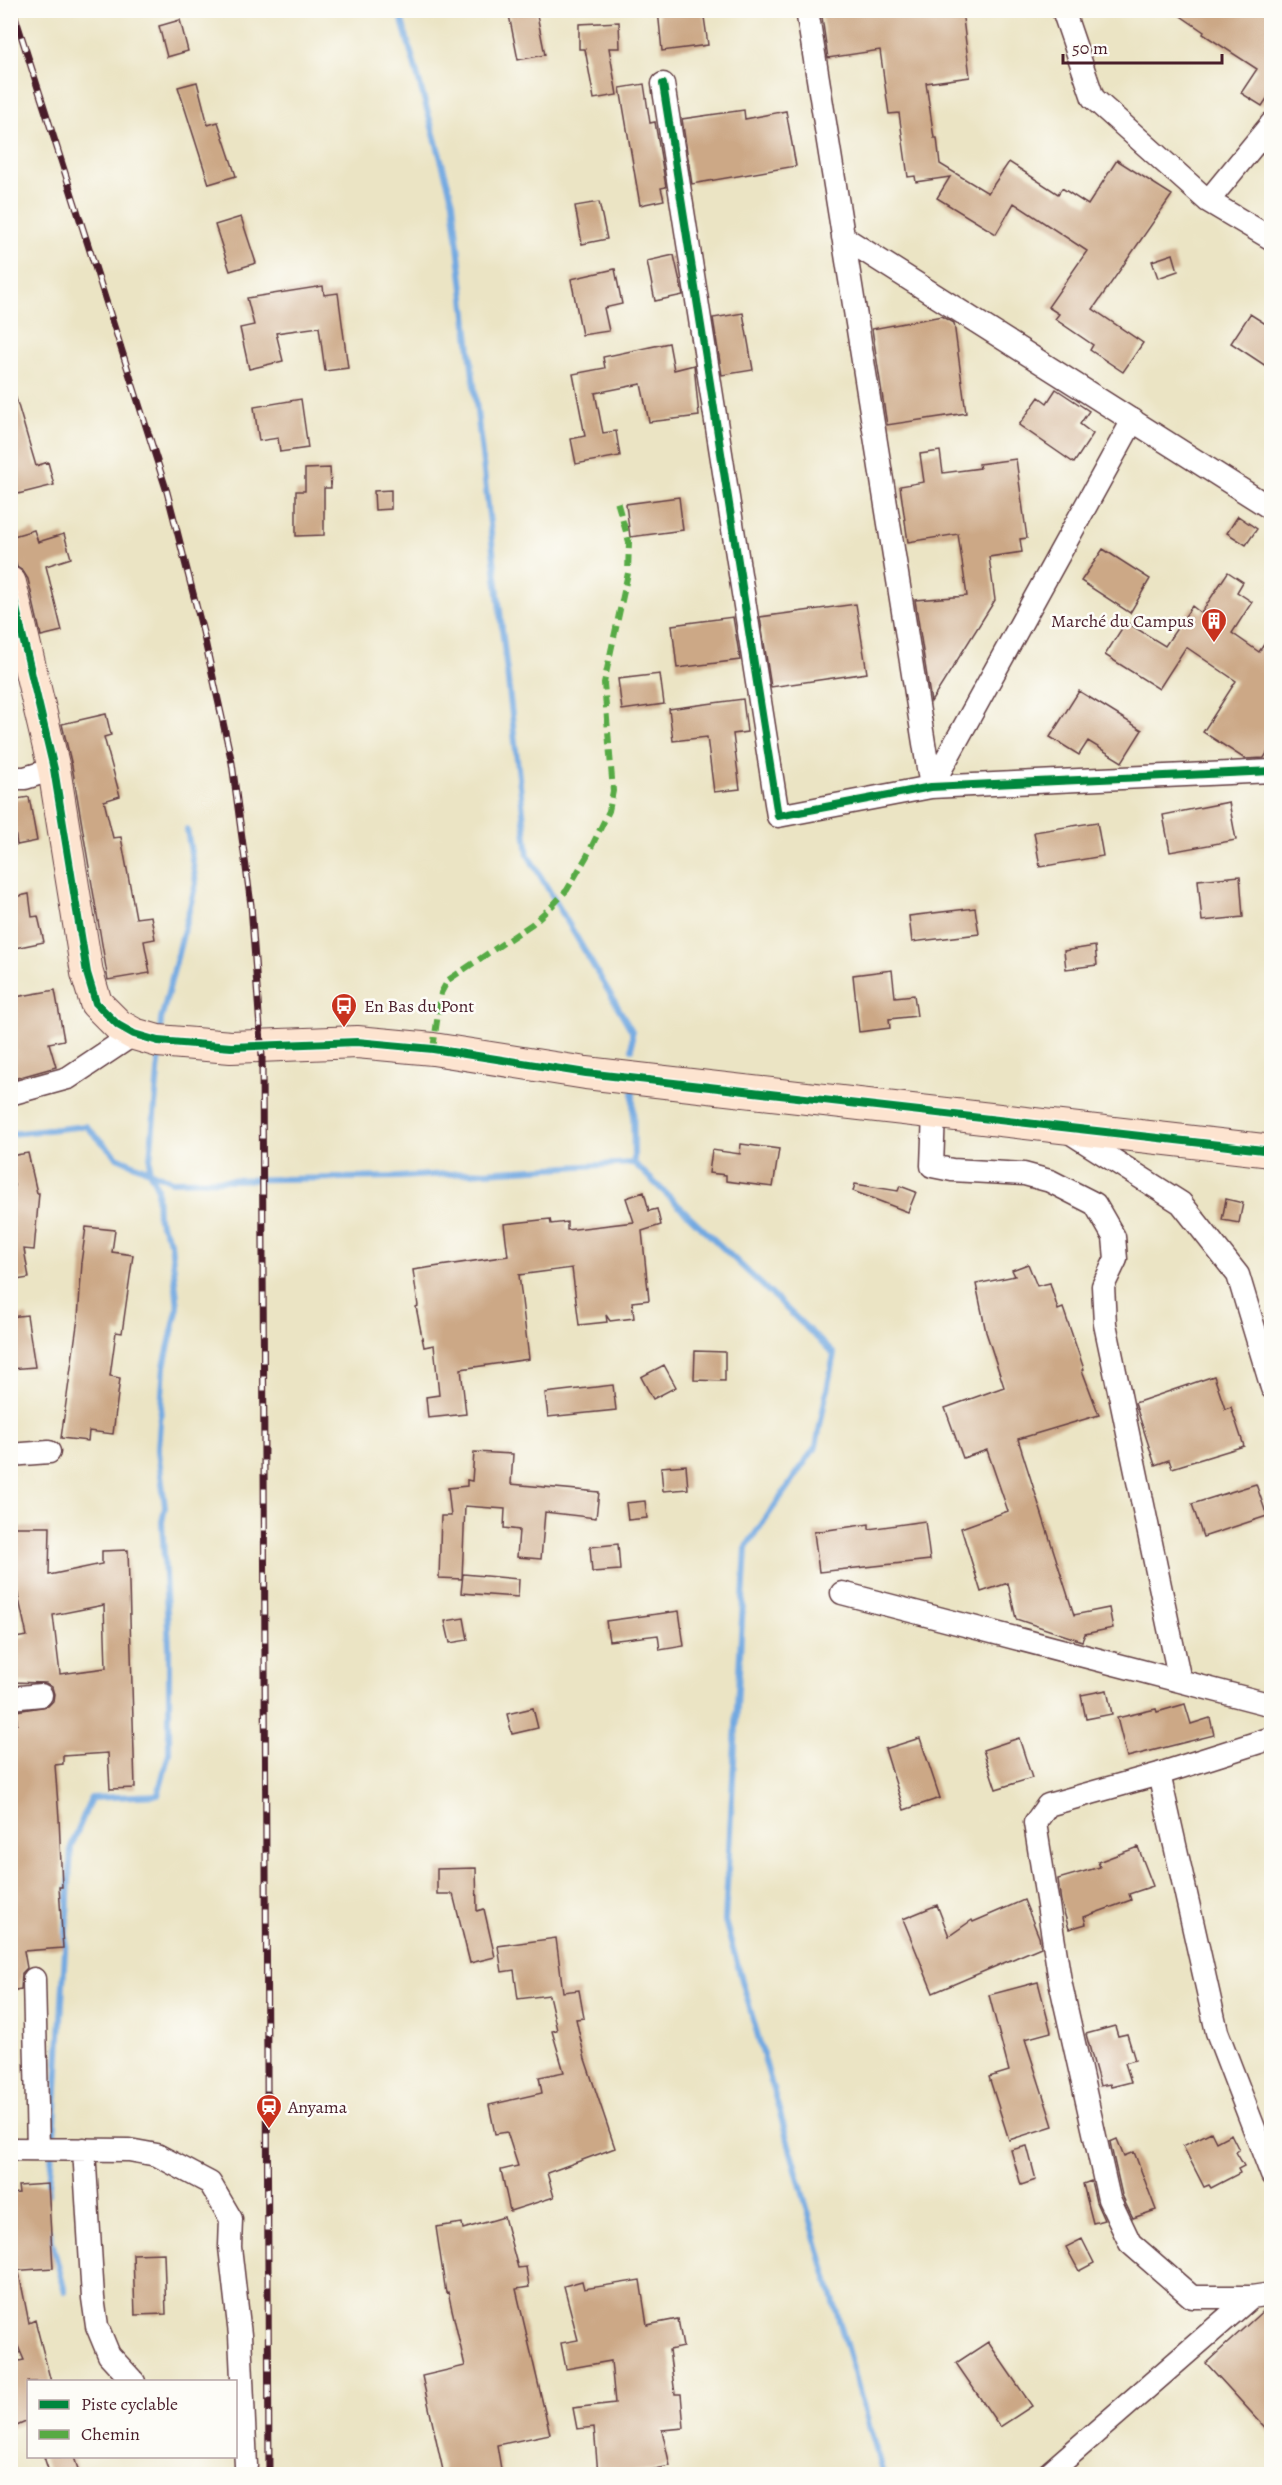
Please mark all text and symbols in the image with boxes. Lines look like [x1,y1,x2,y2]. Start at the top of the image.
scale bar [1063,27,1222,65]
text: 50 m [1072,36,1108,60]
building icon: Marché du Campus [1199,606,1229,644]
place label: Marché du Campus [1051,609,1194,633]
bus stop icon: En Bas du Pont [329,991,359,1029]
place label: En Bas du Pont [364,994,474,1018]
station icon: Anyama [254,2092,284,2130]
place label: Anyama [287,2095,348,2119]
legend [27,2380,237,2458]
text: Piste cyclable [81,2392,178,2416]
text: Chemin [81,2422,140,2446]

